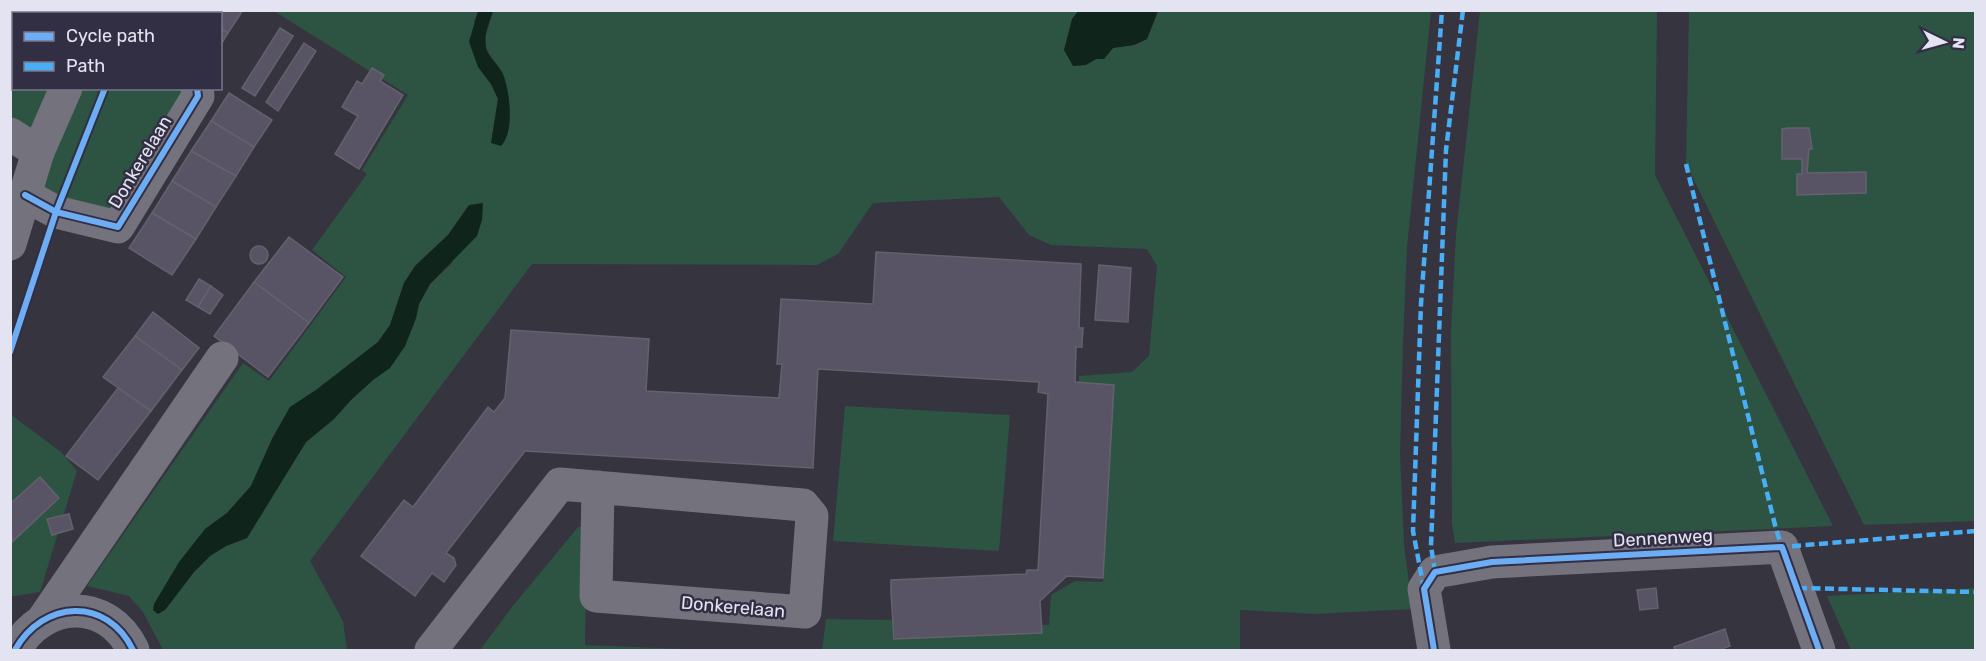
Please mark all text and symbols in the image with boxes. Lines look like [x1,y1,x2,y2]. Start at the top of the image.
legend [12,12,222,90]
north arrow [1914,12,1974,72]
text: Cycle path [66,25,155,47]
text: N [1948,37,1968,50]
text: Path [66,55,105,77]
street label: Donkerelaan [104,112,176,212]
street label: Dennenweg [1612,524,1714,552]
street label: Donkerelaan [680,591,786,623]

